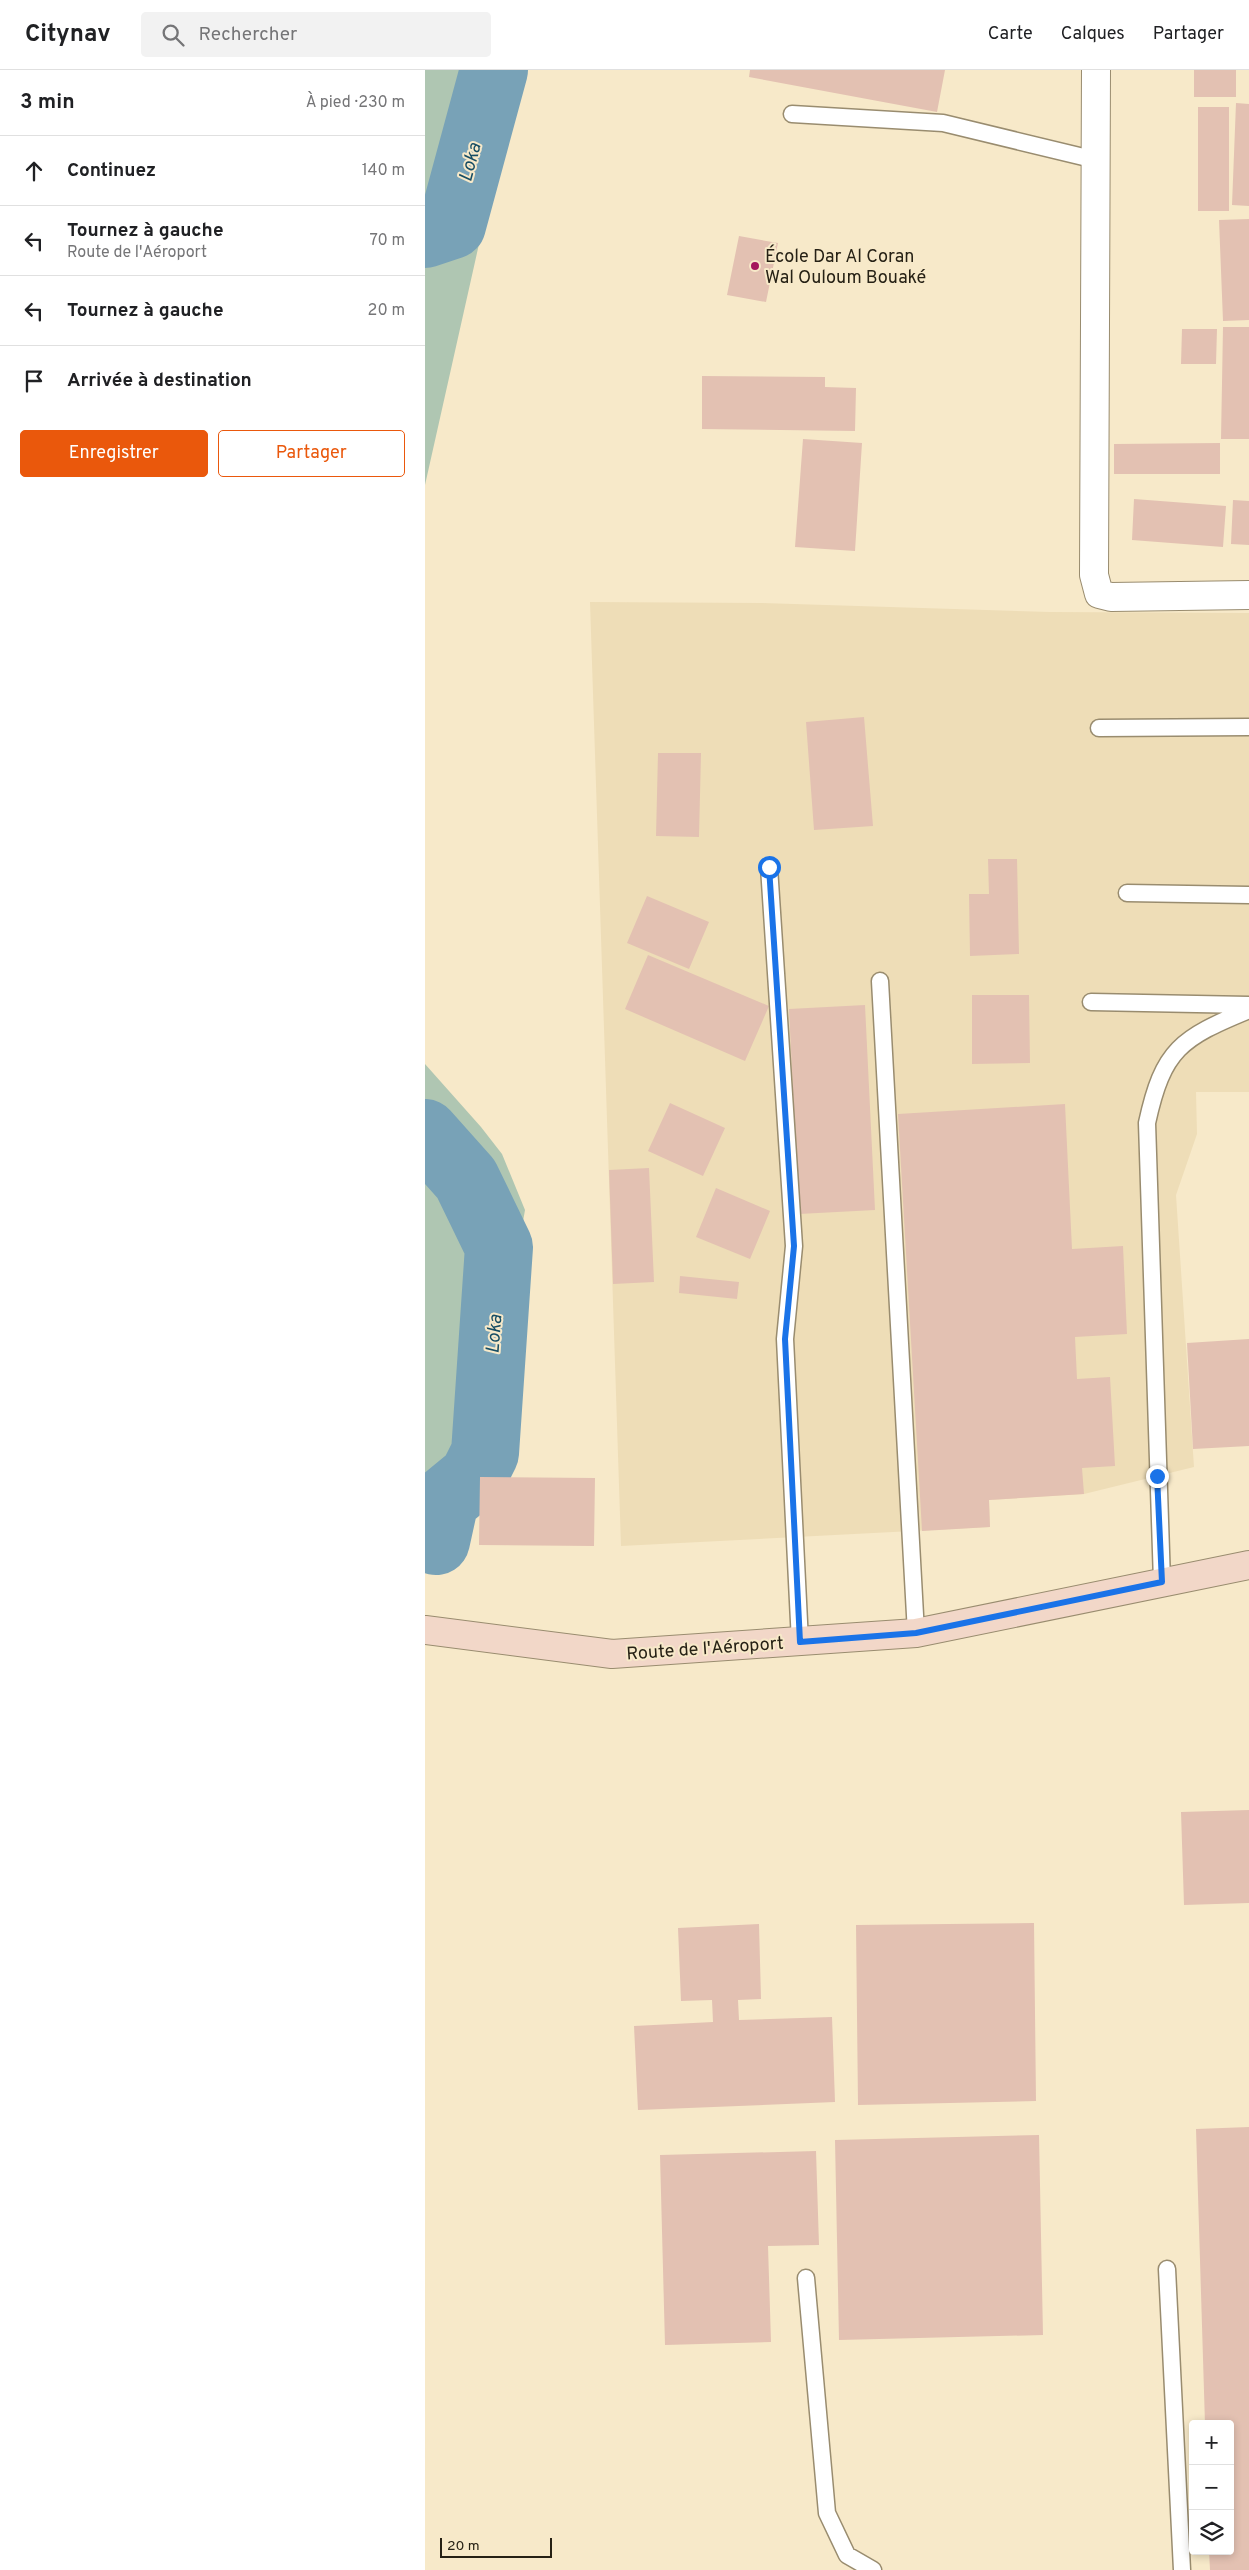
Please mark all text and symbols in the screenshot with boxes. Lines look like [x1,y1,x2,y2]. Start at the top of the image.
search box [141,12,491,57]
text: Citynav [25,20,111,50]
icon: search [159,21,187,49]
text: Rechercher [199,23,297,47]
text: Carte [988,23,1033,46]
text: Calques [1061,23,1125,46]
text: Partager [1153,23,1224,46]
text: 3 min [20,89,75,116]
text: À pied · 230 m [306,93,405,113]
water label: Loka [454,140,488,185]
icon: ahead [20,157,48,185]
text: Continuez [67,159,156,183]
text: 140 m [362,161,405,181]
text: Tournez à gauche [67,219,224,243]
icon: left [20,227,48,255]
text: 70 m [370,231,405,251]
text: Route de l'Aéroport [67,243,207,263]
place label: École Dar Al Coran Wal Ouloum Bouaké [765,244,926,290]
marker: École Dar Al Coran Wal Ouloum Bouaké [749,260,761,272]
icon: left [20,297,48,325]
text: Tournez à gauche [67,299,224,323]
text: 20 m [368,301,405,321]
icon: arrive [20,367,48,395]
text: Arrivée à destination [67,369,252,393]
button: Enregistrer [20,430,208,477]
button: Partager [218,430,405,477]
route start [758,856,781,879]
water label: Loka [482,1314,508,1354]
route end [1146,1465,1169,1488]
street label: Route de l'Aéroport [626,1633,784,1666]
map controls [1189,2420,1234,2555]
button: + [1189,2420,1234,2465]
button: − [1189,2465,1234,2510]
button: layers [1189,2510,1234,2555]
scale bar [440,2535,553,2558]
text: 20 m [447,2538,480,2555]

